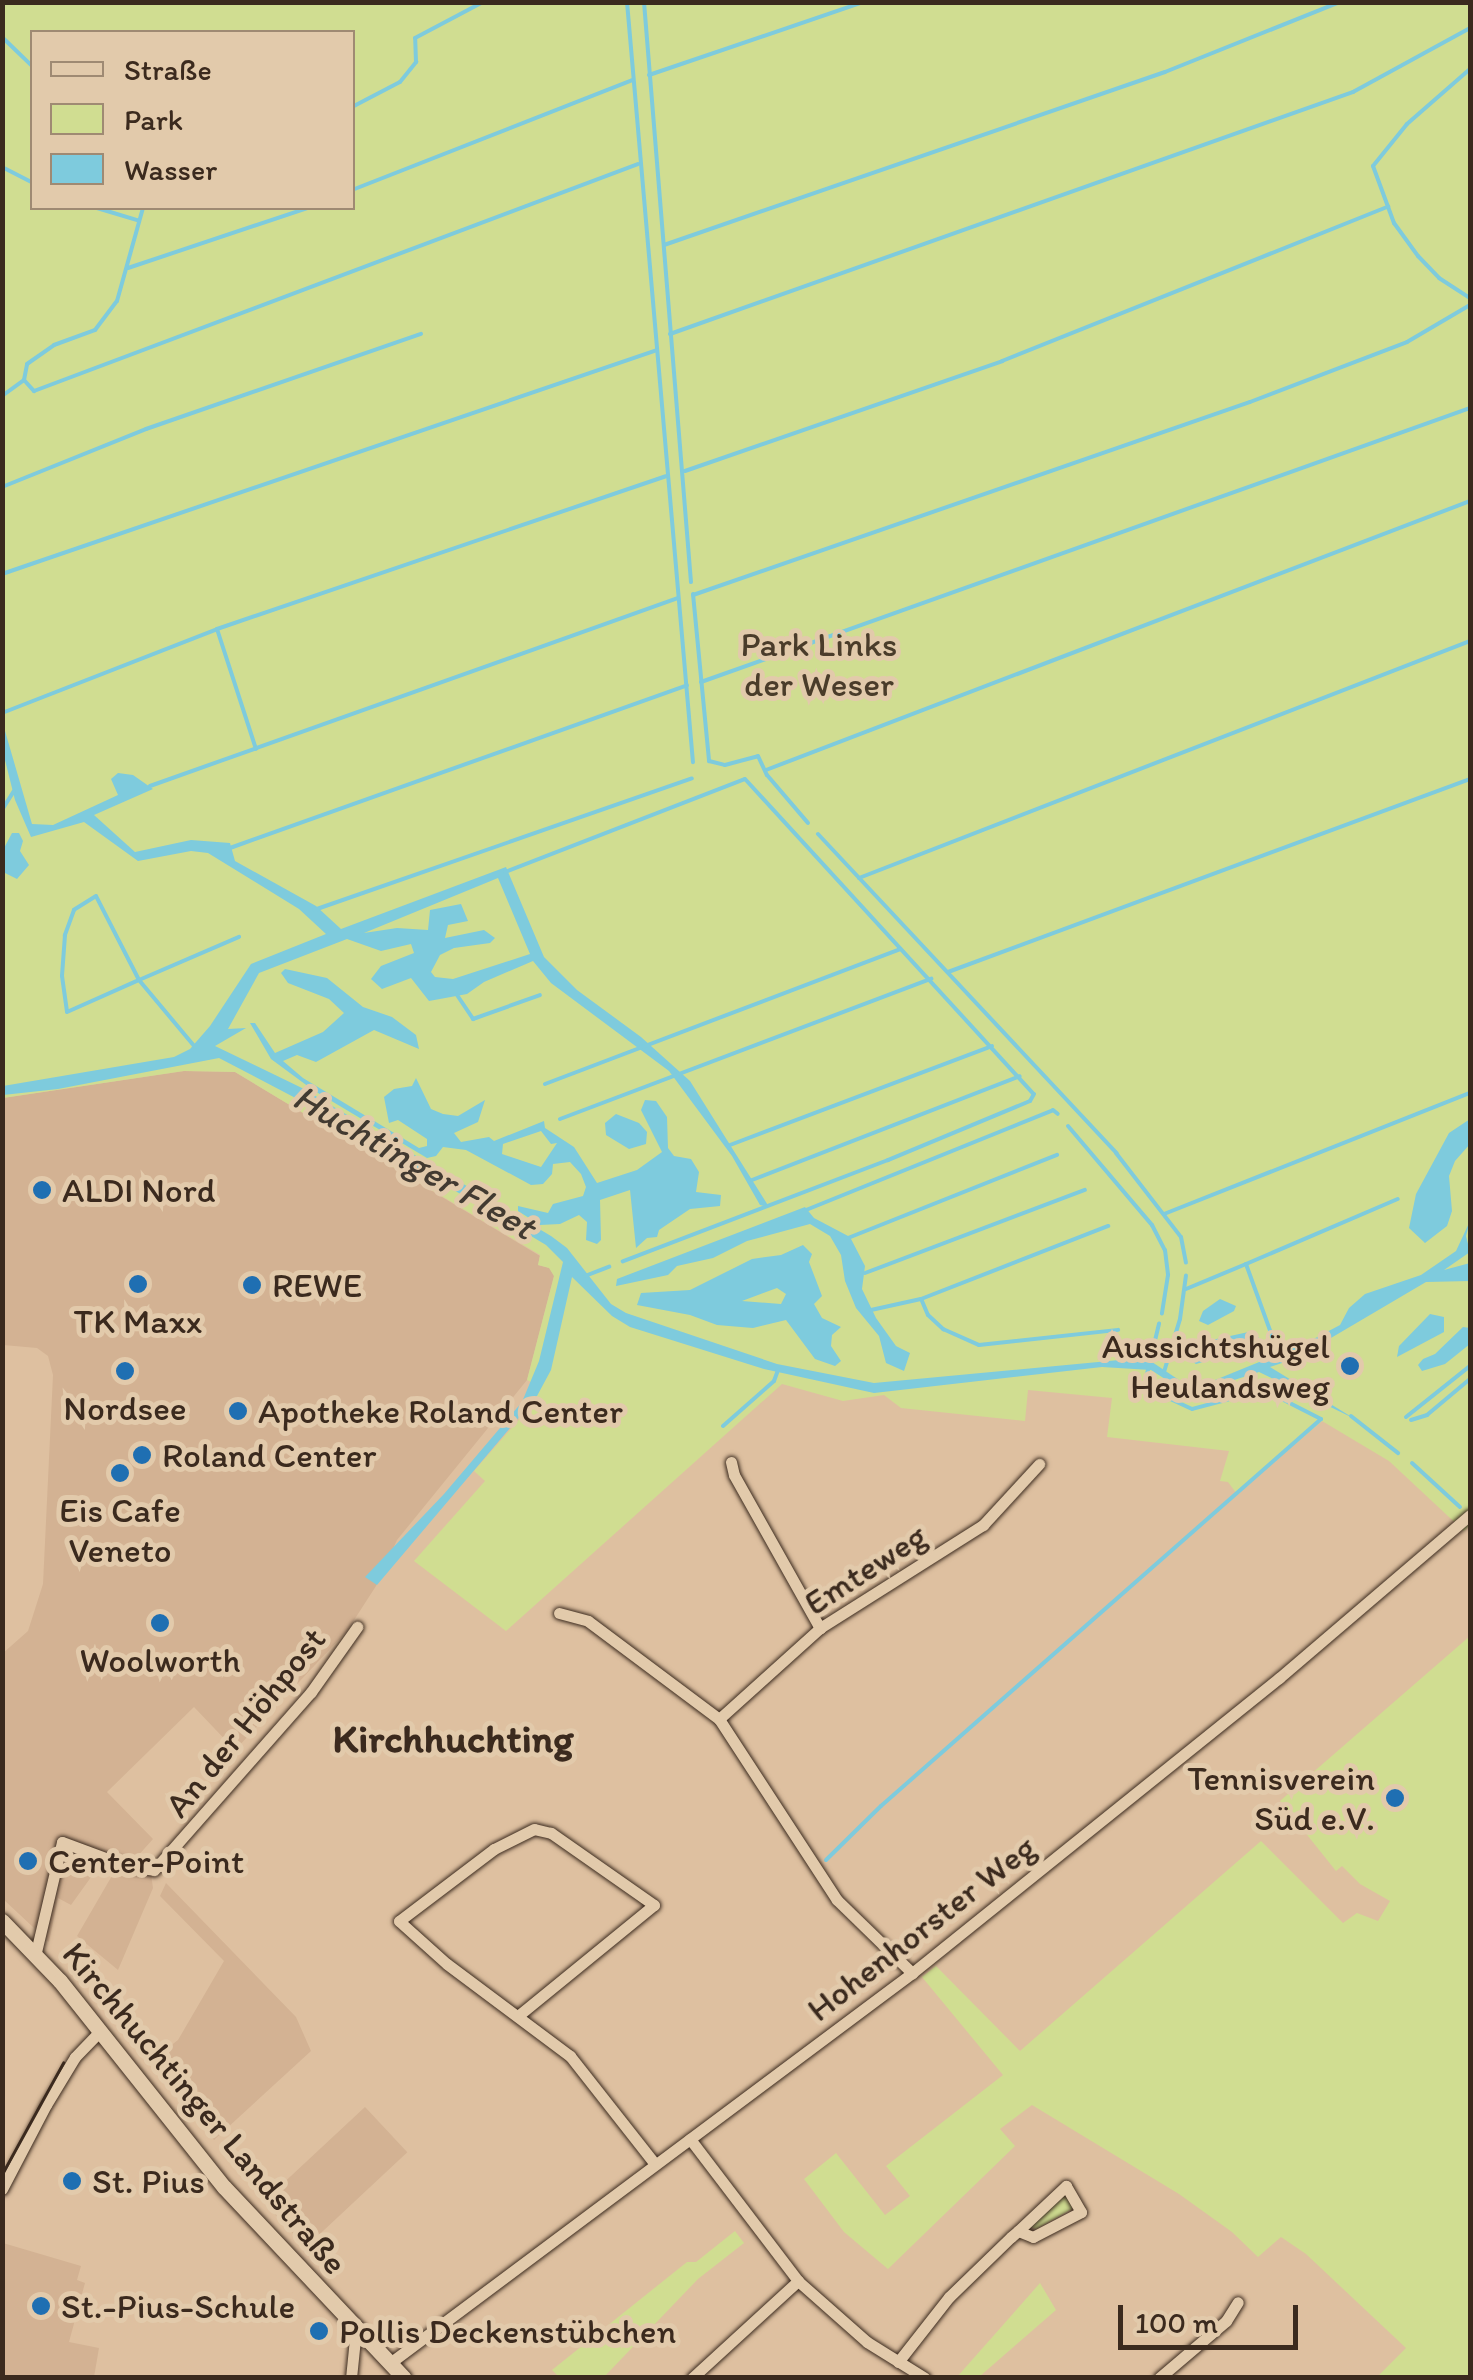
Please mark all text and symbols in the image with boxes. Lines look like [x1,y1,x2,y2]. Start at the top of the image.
legend [30,30,355,210]
text: Straße [124,51,212,88]
text: Park [124,101,183,138]
text: Wasser [124,151,217,188]
park label: Park Links der Weser [741,623,897,705]
water label: Huchtinger Fleet [285,1074,543,1250]
place label: ALDI Nord [62,1169,215,1211]
marker: ALDI Nord [31,1179,53,1201]
place label: REWE [272,1264,362,1306]
marker: TK Maxx [127,1273,149,1295]
marker: REWE [241,1274,263,1296]
place label: TK Maxx [73,1300,203,1342]
place label: Aussichtshügel Heulandsweg [1102,1325,1330,1407]
marker: Aussichtshügel Heulandsweg [1339,1355,1361,1377]
marker: Nordsee [114,1360,136,1382]
place label: Nordsee [63,1387,187,1429]
place label: Apotheke Roland Center [258,1390,622,1432]
marker: Apotheke Roland Center [227,1400,249,1422]
place label: Roland Center [162,1434,376,1476]
marker: Roland Center [131,1444,153,1466]
marker: Eis Cafe Veneto [109,1462,131,1484]
place label: Eis Cafe Veneto [59,1489,181,1571]
street label: Emteweg [796,1514,934,1624]
marker: Woolworth [149,1612,171,1634]
street label: An der Höhpost [156,1619,334,1825]
place label: Woolworth [80,1639,240,1681]
district label: Kirchhuchting [332,1714,574,1762]
place label: Tennisverein Süd e.V. [1187,1757,1375,1839]
marker: Tennisverein Süd e.V. [1384,1787,1406,1809]
street label: Hohenhorster Weg [799,1826,1043,2030]
place label: Center-Point [48,1840,244,1882]
marker: Center-Point [17,1850,39,1872]
street label: Kirchhuchtinger Landstraße [53,1933,357,2283]
place label: St. Pius [92,2160,205,2202]
marker: St. Pius [61,2170,83,2192]
place label: St.-Pius-Schule [61,2285,295,2327]
scale bar [1123,2285,1303,2347]
marker: St.-Pius-Schule [30,2295,52,2317]
text: 100 m [1135,2304,1218,2341]
place label: Pollis Deckenstübchen [339,2310,676,2352]
marker: Pollis Deckenstübchen [308,2320,330,2342]

